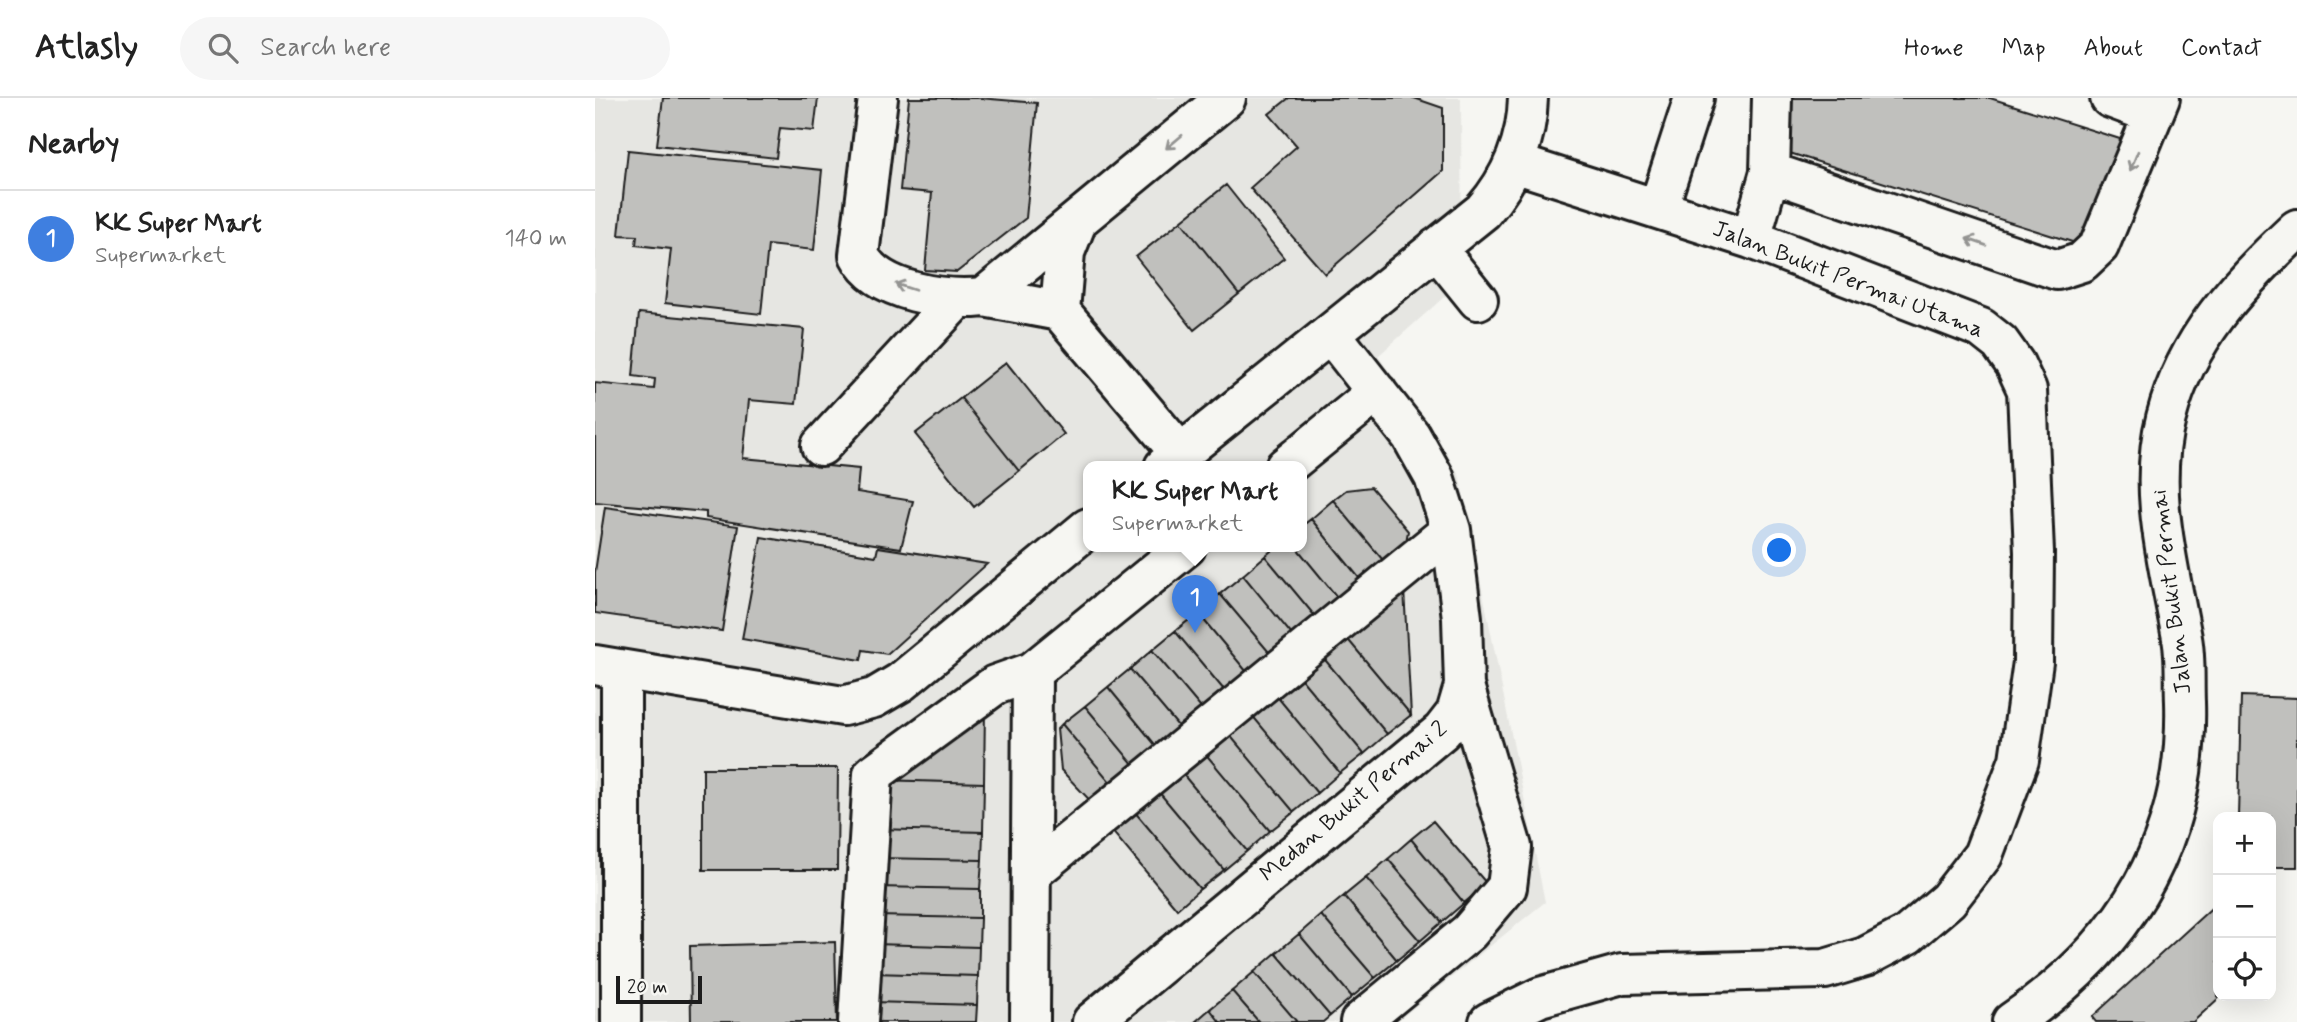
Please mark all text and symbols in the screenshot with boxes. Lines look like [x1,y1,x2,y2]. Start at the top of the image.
search box [180,17,670,80]
text: Atlasly [35,26,138,70]
icon: search [204,29,242,67]
text: Search here [260,31,391,65]
text: Home [1904,33,1964,64]
text: Map [2002,33,2046,64]
text: About [2084,33,2143,64]
text: Contact [2181,33,2262,64]
text: Nearby [28,124,119,163]
one-way arrow [1165,134,1183,149]
one-way arrow [2127,150,2140,171]
text: KK Super Mart [95,207,262,241]
street label: Jalan Bukit Permai Utama [1708,214,1988,346]
text: 1 [46,224,56,254]
text: 140 m [504,224,567,254]
one-way arrow [1965,235,1987,247]
text: Supermarket [95,241,226,271]
one-way arrow [895,280,917,292]
popup [1083,461,1307,552]
text: KK Super Mart [1112,475,1278,509]
street label: Jalan Bukit Permai [2145,488,2199,696]
text: Supermarket [1112,509,1243,539]
your location [1762,533,1796,567]
pin: 1 [1172,575,1218,633]
street label: Medan Bukit Permai 2 [1254,715,1454,889]
map controls [2213,812,2276,1001]
button: + [2213,812,2276,875]
button: − [2213,875,2276,938]
button: locate [2213,938,2276,1001]
scale bar [616,973,702,1005]
text: 20 m [627,975,667,1000]

